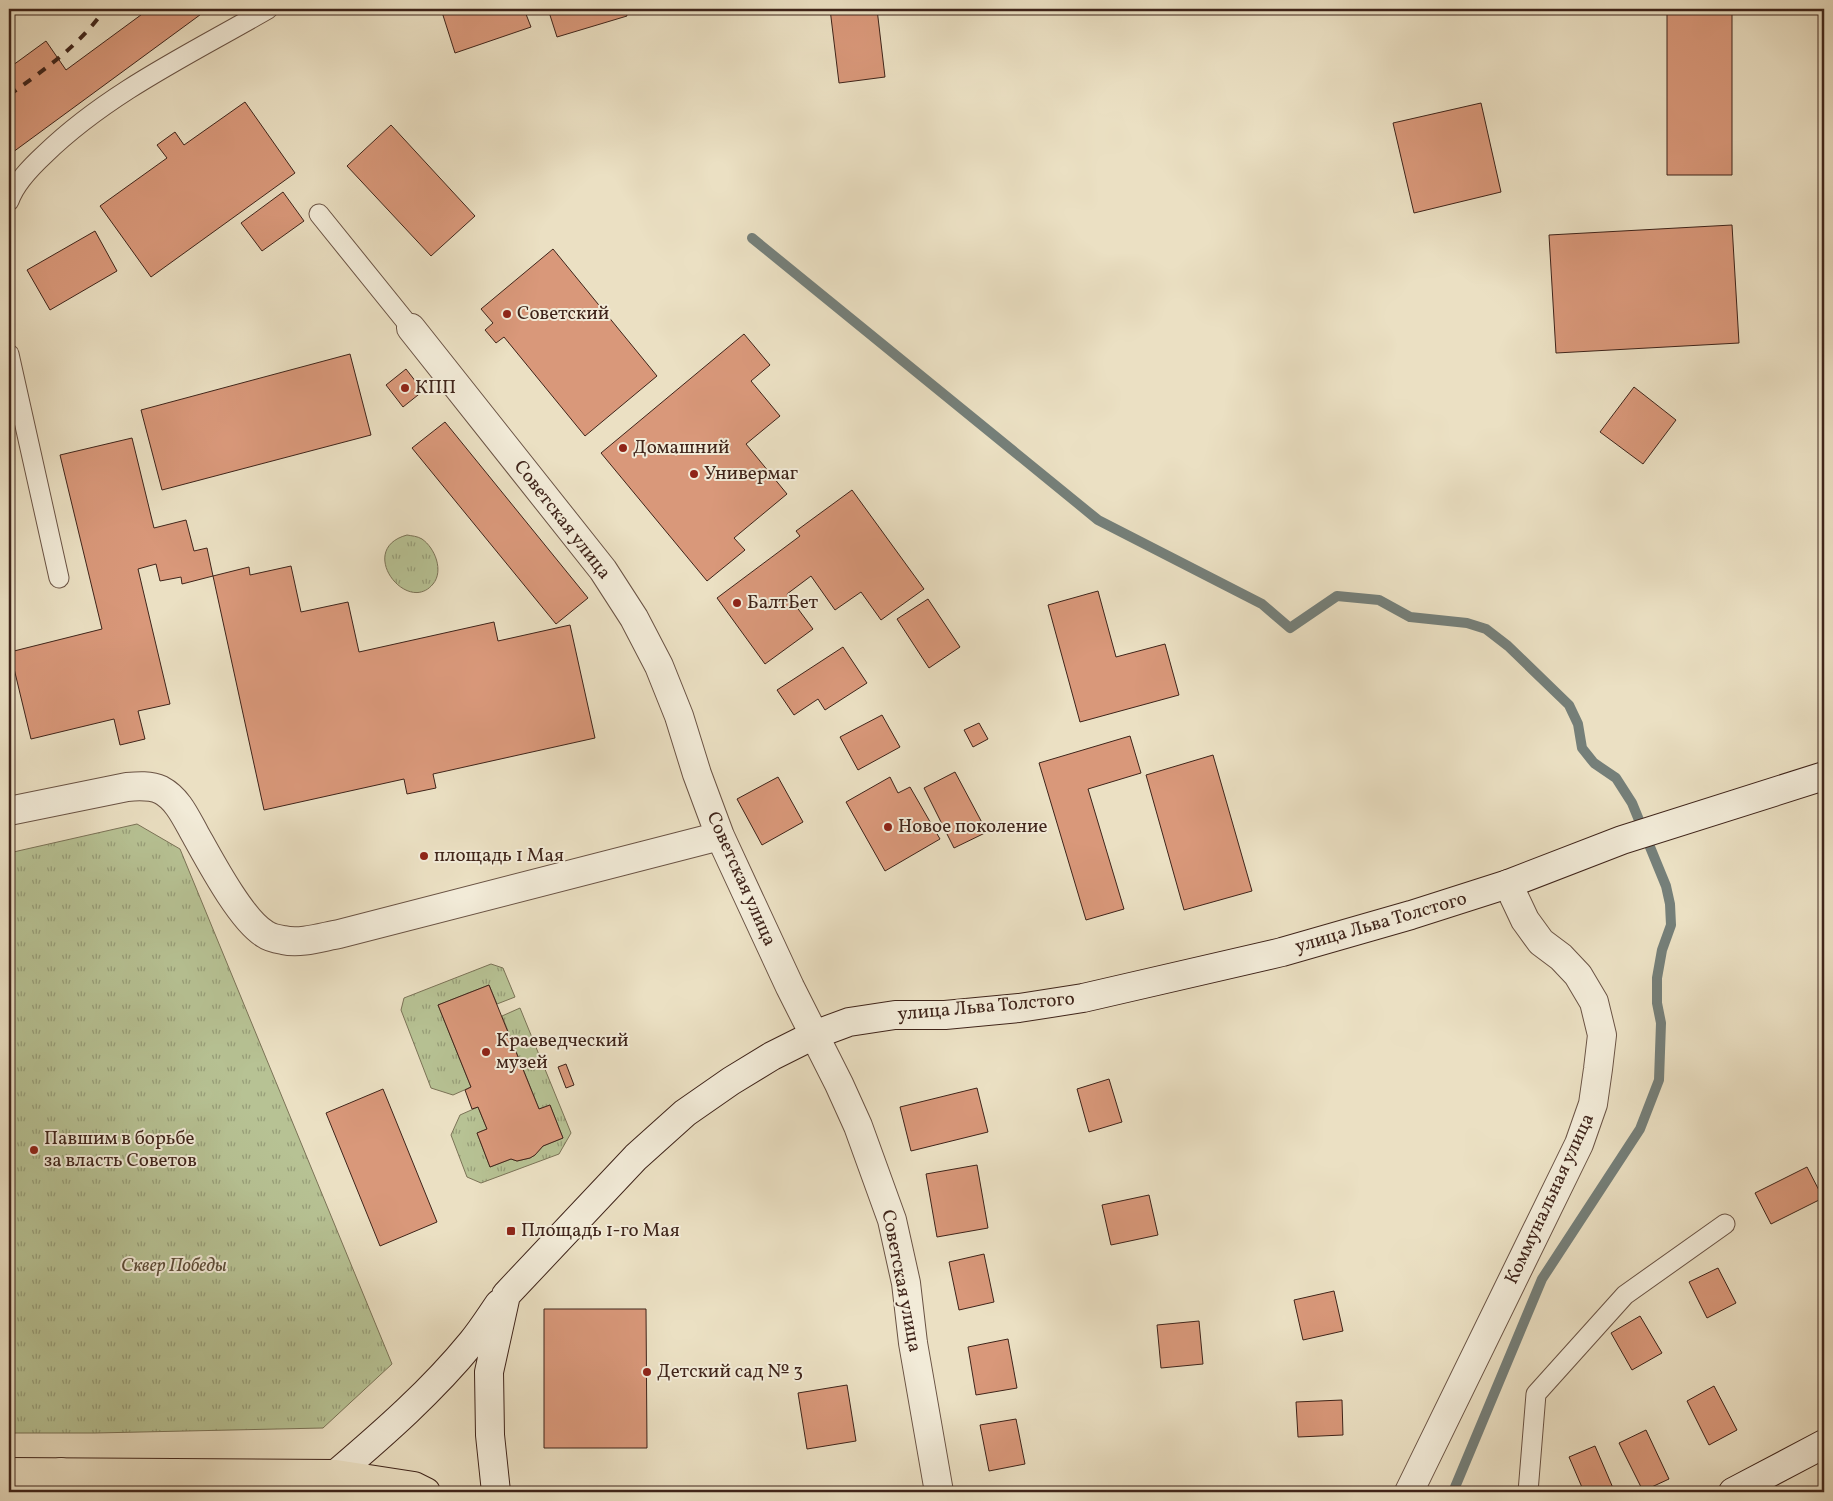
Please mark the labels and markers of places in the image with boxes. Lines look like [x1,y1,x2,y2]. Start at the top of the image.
place label: Советский [517,301,609,327]
marker: Советский [501,308,513,320]
place label: КПП [415,375,456,401]
marker: КПП [399,382,411,394]
place label: Домашний [633,435,730,461]
marker: Домашний [617,442,629,454]
place label: Универмаг [704,461,799,487]
marker: Универмаг [688,468,700,480]
place label: БалтБет [747,590,818,616]
marker: БалтБет [731,597,743,609]
place label: Новое поколение [898,814,1048,840]
marker: Новое поколение [882,821,894,833]
place label: площадь 1 Мая [434,843,564,869]
marker: площадь 1 Мая [418,850,430,862]
place label: Краеведческий музей [496,1028,629,1076]
marker: Краеведческий музей [480,1046,492,1058]
place label: Павшим в борьбе за власть Советов [44,1126,197,1174]
marker: Павшим в борьбе за власть Советов [28,1144,40,1156]
place label: Площадь 1-го Мая [521,1218,680,1244]
marker: Площадь 1-го Мая [505,1225,517,1237]
place label: Детский сад № 3 [657,1359,803,1385]
marker: Детский сад № 3 [641,1366,653,1378]

